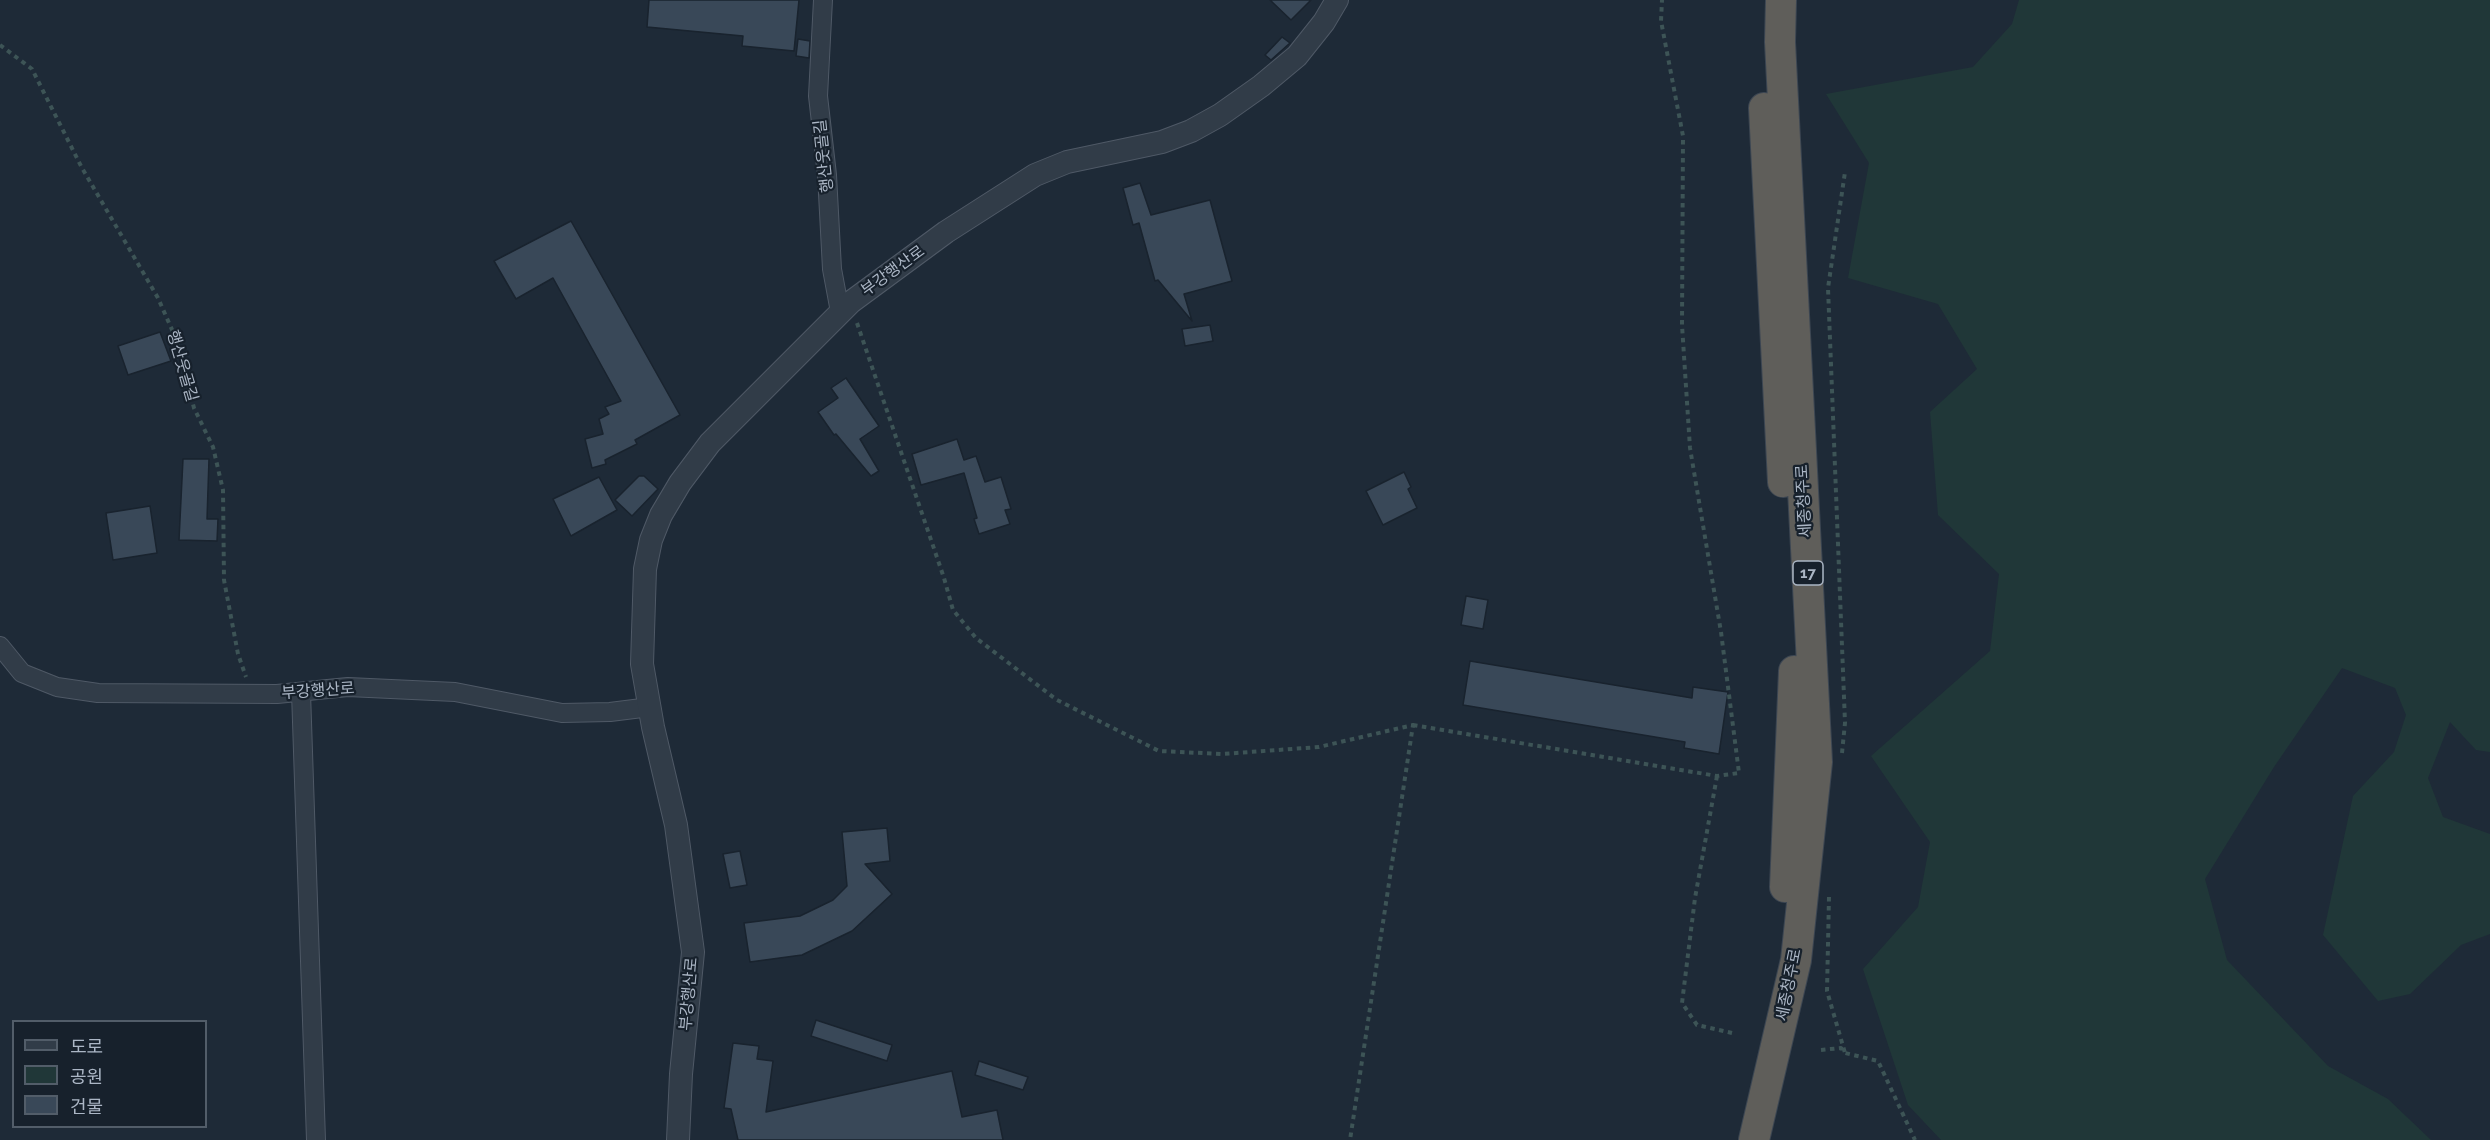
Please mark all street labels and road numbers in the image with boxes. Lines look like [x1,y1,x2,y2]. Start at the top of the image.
street label: 행산웃골길 [811,118,837,194]
street label: 부강행산로 [858,242,928,300]
street label: 행산웃골길 [163,328,201,404]
street label: 세종청주로 [1792,464,1816,538]
road number: 17 [1793,561,1823,585]
street label: 부강행산로 [281,679,355,703]
street label: 세종청주로 [1773,947,1805,1023]
street label: 부강행산로 [676,957,702,1031]

